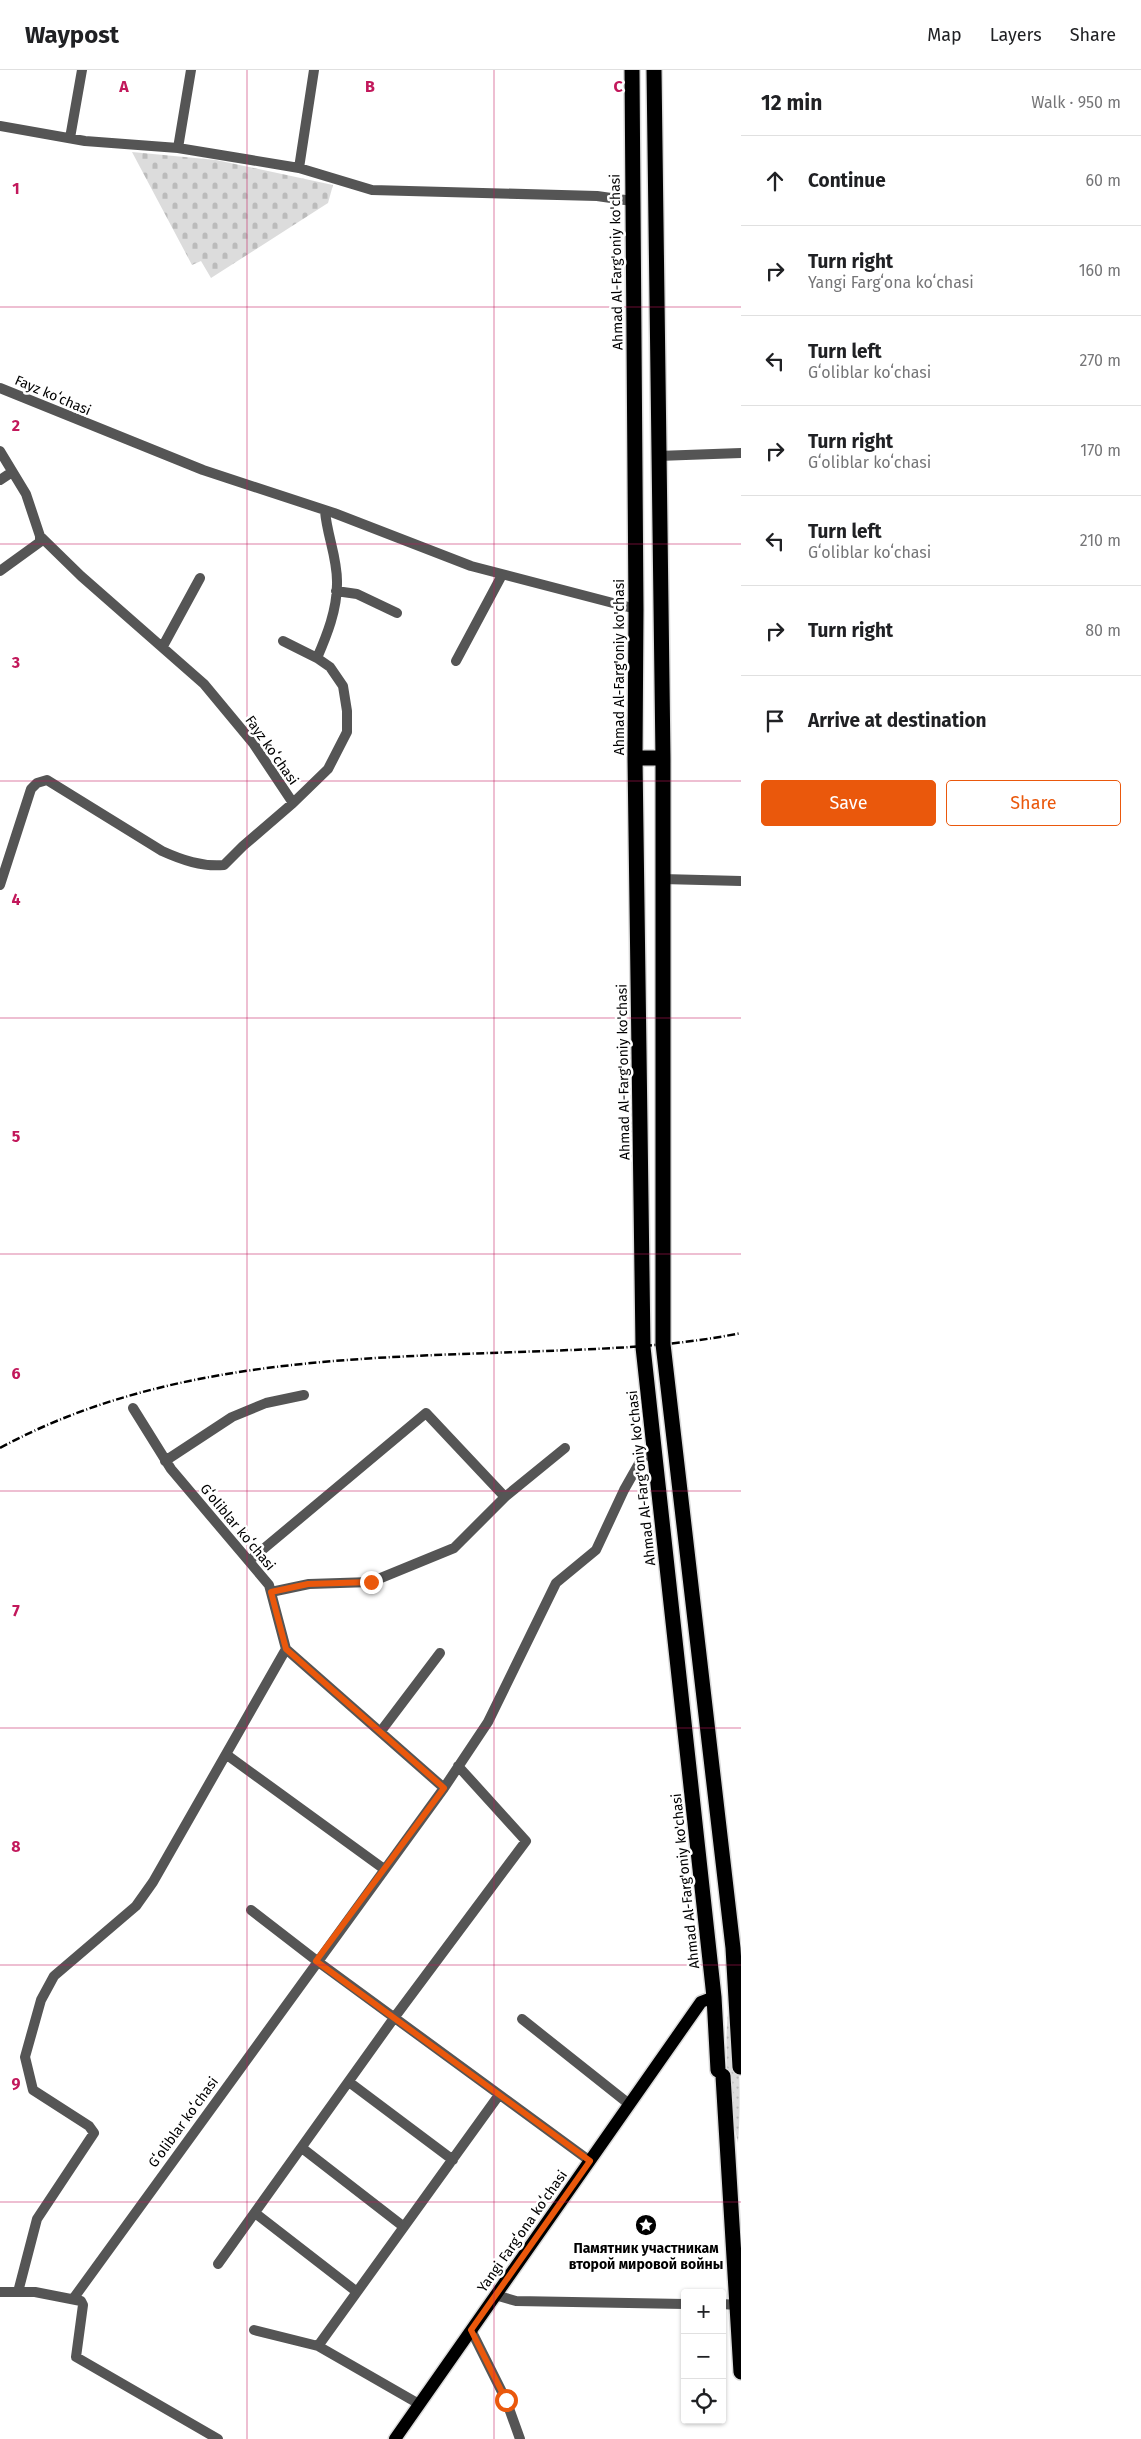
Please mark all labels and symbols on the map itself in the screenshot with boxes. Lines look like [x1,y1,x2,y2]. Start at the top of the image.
text: A [118,77,129,96]
text: B [365,77,375,96]
text: C [613,77,623,96]
street label: Ahmad Al-Farg'oniy ko'chasi [606,174,627,350]
text: 1 [12,179,20,198]
street label: Fayz koʻchasi [12,372,93,419]
text: 2 [12,416,20,435]
street label: Ahmad Al-Farg'oniy ko'chasi [611,579,628,755]
text: 3 [11,653,20,672]
street label: Fayz koʻchasi [241,712,302,788]
text: 4 [11,890,21,909]
street label: Ahmad Al-Farg'oniy ko'chasi [613,984,634,1160]
text: 5 [12,1127,21,1146]
text: 6 [11,1364,21,1383]
street label: Ahmad Al-Farg'oniy ko'chasi [624,1389,659,1567]
street label: Gʻoliblar koʻchasi [196,1481,279,1574]
route end [360,1571,383,1594]
text: 7 [12,1601,20,1620]
street label: Ahmad Al-Farg'oniy ko'chasi [668,1792,703,1970]
text: 8 [11,1837,21,1856]
text: 9 [12,2074,21,2093]
street label: Gʻoliblar koʻchasi [145,2074,222,2171]
street label: Yangi Fargʻona koʻchasi [474,2167,571,2296]
place icon: Памятник участникам второй мировой войны [634,2213,658,2237]
place label: Памятник участникам второй мировой войны [569,2240,723,2273]
route start [495,2389,518,2412]

